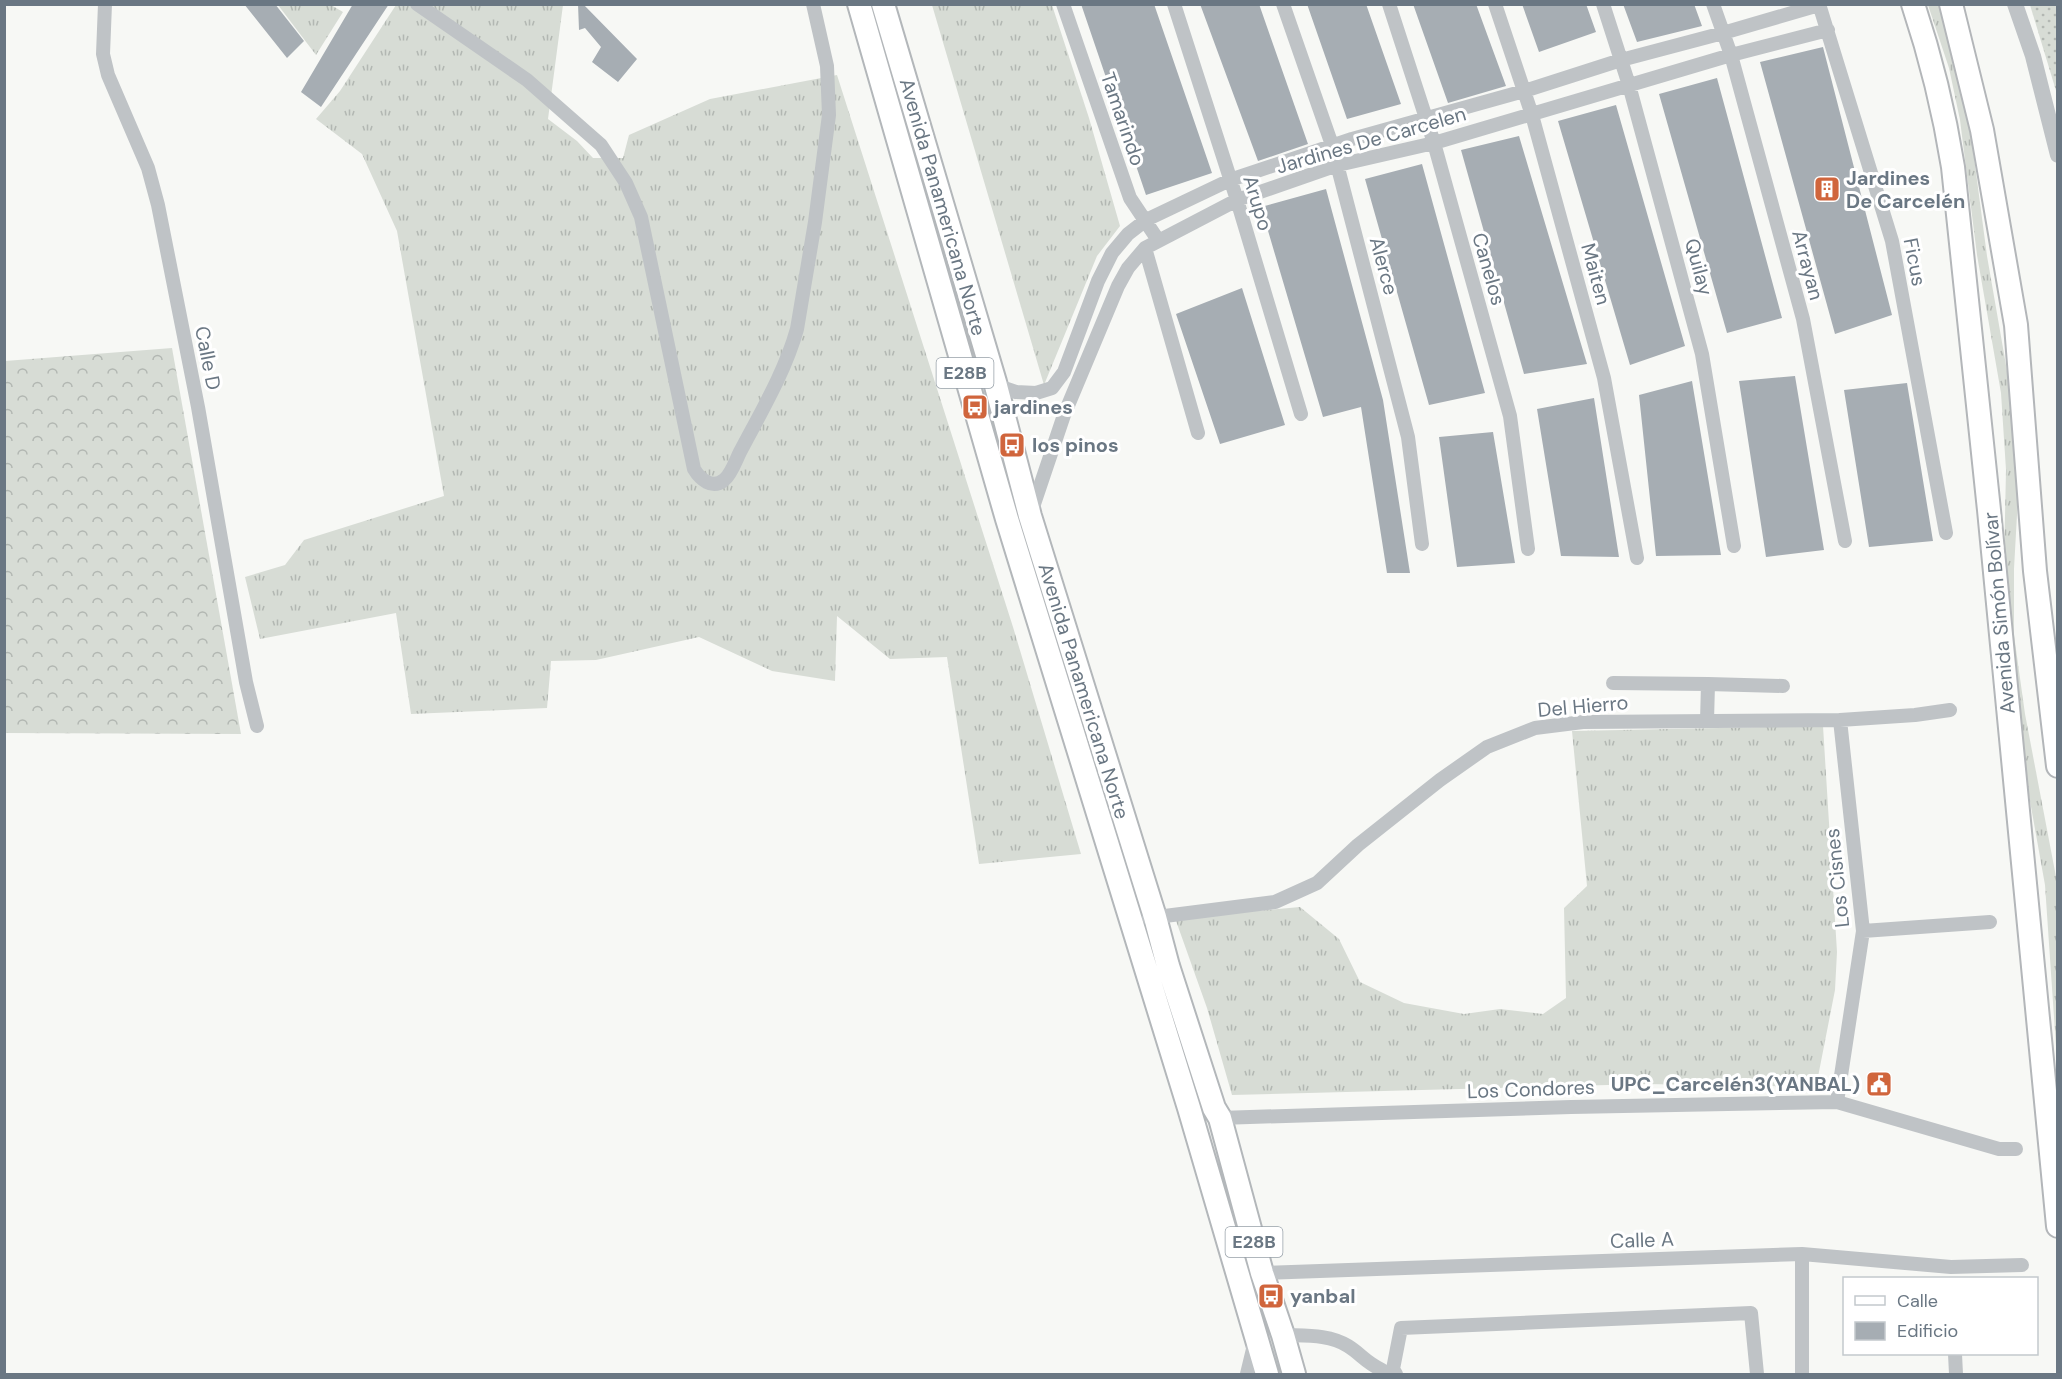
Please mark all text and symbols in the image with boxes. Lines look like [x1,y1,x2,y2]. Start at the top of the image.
street label: Tamarindo [1095,69,1151,169]
street label: Avenida Panamericana Norte [894,75,992,339]
street label: Jardines De Carcelen [1273,100,1469,180]
place label: Jardines De Carcelén [1846,165,1965,214]
street label: Arupo [1237,172,1279,234]
building icon: Jardines De Carcelén [1812,174,1842,204]
street label: Arrayan [1786,227,1830,303]
street label: Canelos [1466,230,1512,308]
street label: Alerce [1364,234,1404,298]
street label: Quilay [1679,236,1719,298]
street label: Ficus [1898,236,1932,288]
street label: Maiten [1575,240,1617,308]
street label: Calle D [189,324,227,392]
road number: E28B [936,358,994,388]
bus stop icon: jardines [960,392,990,422]
place label: jardines [993,394,1073,420]
bus stop icon: los pinos [997,430,1027,460]
place label: los pinos [1032,432,1119,458]
street label: Avenida Simón Bolívar [1977,511,2021,715]
street label: Avenida Panamericana Norte [1033,560,1135,822]
street label: Del Hierro [1537,689,1629,723]
street label: Los Cisnes [1819,827,1855,929]
public building icon: UPC_Carcelén3(YANBAL) [1864,1069,1894,1099]
place label: UPC_Carcelén3(YANBAL) [1611,1071,1860,1097]
street label: Los Condores [1467,1074,1595,1104]
street label: Calle A [1610,1226,1674,1254]
road number: E28B [1226,1227,1282,1257]
legend [1843,1277,2038,1355]
bus stop icon: yanbal [1256,1281,1286,1311]
place label: yanbal [1290,1283,1355,1309]
text: Calle [1897,1289,1938,1313]
text: Edificio [1897,1319,1958,1343]

